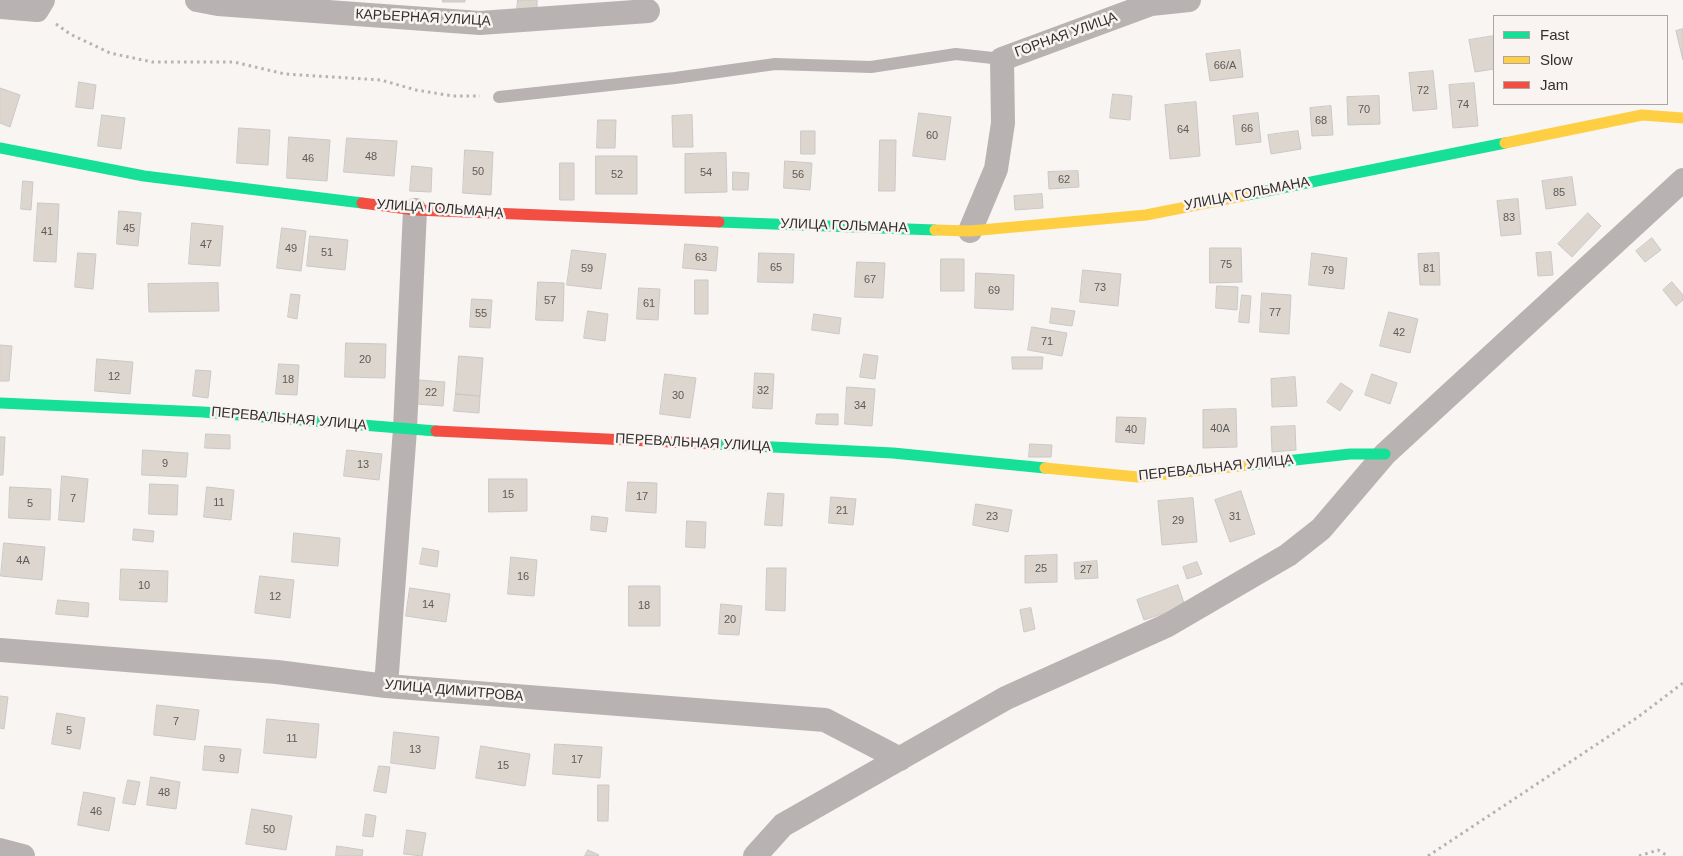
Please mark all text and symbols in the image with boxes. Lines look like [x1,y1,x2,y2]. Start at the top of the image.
street label: КАРЬЕРНАЯ УЛИЦА [355,6,491,30]
street label: ГОРНАЯ УЛИЦА [1012,9,1120,61]
legend [1493,15,1668,105]
text: Fast [1540,26,1569,43]
text: Slow [1540,51,1573,68]
house number: 66/А [1214,59,1236,73]
text: Jam [1540,76,1568,93]
house number: 72 [1417,84,1429,98]
house number: 74 [1457,98,1469,112]
house number: 70 [1358,103,1370,117]
house number: 68 [1315,114,1327,128]
house number: 66 [1241,122,1253,136]
house number: 64 [1177,123,1189,137]
house number: 60 [926,129,938,143]
house number: 48 [365,150,377,164]
house number: 46 [302,152,314,166]
house number: 50 [472,165,484,179]
house number: 54 [700,166,712,180]
house number: 52 [611,168,623,182]
house number: 56 [792,168,804,182]
house number: 62 [1058,173,1070,187]
street label: УЛИЦА ГОЛЬМАНА [1183,174,1311,214]
house number: 85 [1553,186,1565,200]
street label: УЛИЦА ГОЛЬМАНА [376,196,504,222]
house number: 83 [1503,211,1515,225]
street label: УЛИЦА ГОЛЬМАНА [780,215,908,237]
house number: 45 [123,222,135,236]
house number: 41 [41,225,53,239]
house number: 47 [200,238,212,252]
house number: 49 [285,242,297,256]
house number: 51 [321,246,333,260]
house number: 63 [695,251,707,265]
house number: 75 [1220,258,1232,272]
house number: 65 [770,261,782,275]
house number: 59 [581,262,593,276]
house number: 81 [1423,262,1435,276]
house number: 79 [1322,264,1334,278]
house number: 67 [864,273,876,287]
house number: 73 [1094,281,1106,295]
house number: 69 [988,284,1000,298]
house number: 57 [544,294,556,308]
house number: 61 [643,297,655,311]
house number: 77 [1269,306,1281,320]
house number: 55 [475,307,487,321]
house number: 42 [1393,326,1405,340]
house number: 71 [1041,335,1053,349]
house number: 20 [359,353,371,367]
house number: 12 [108,370,120,384]
house number: 18 [282,373,294,387]
house number: 32 [757,384,769,398]
house number: 22 [425,386,437,400]
house number: 30 [672,389,684,403]
house number: 34 [854,399,866,413]
street label: ПЕРЕВАЛЬНАЯ УЛИЦА [211,404,367,434]
house number: 40А [1210,422,1230,436]
house number: 40 [1125,423,1137,437]
street label: ПЕРЕВАЛЬНАЯ УЛИЦА [615,431,771,455]
street label: ПЕРЕВАЛЬНАЯ УЛИЦА [1138,452,1294,484]
house number: 9 [162,457,168,471]
house number: 13 [357,458,369,472]
house number: 15 [502,488,514,502]
house number: 17 [636,490,648,504]
house number: 7 [70,492,76,506]
house number: 11 [213,496,225,510]
house number: 5 [27,497,33,511]
house number: 21 [836,504,848,518]
house number: 23 [986,510,998,524]
house number: 31 [1229,510,1241,524]
house number: 29 [1172,514,1184,528]
house number: 4А [16,554,30,568]
house number: 25 [1035,562,1047,576]
house number: 27 [1080,563,1092,577]
house number: 16 [517,570,529,584]
house number: 10 [138,579,150,593]
house number: 12 [269,590,281,604]
house number: 14 [422,598,434,612]
house number: 18 [638,599,650,613]
house number: 20 [724,613,736,627]
street label: УЛИЦА ДИМИТРОВА [384,677,524,705]
house number: 7 [173,715,179,729]
house number: 5 [66,724,72,738]
house number: 11 [286,732,298,746]
house number: 13 [409,743,421,757]
house number: 9 [219,752,225,766]
house number: 17 [571,753,583,767]
house number: 15 [497,759,509,773]
house number: 48 [158,786,170,800]
house number: 46 [90,805,102,819]
house number: 50 [263,823,275,837]

